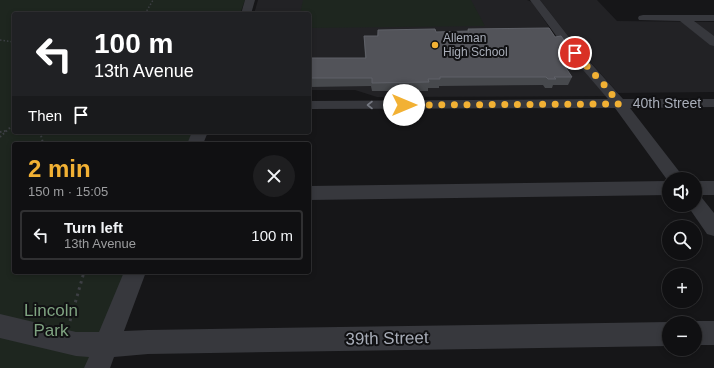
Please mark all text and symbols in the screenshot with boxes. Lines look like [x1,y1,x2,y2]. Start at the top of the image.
icon: left [28,28,80,80]
text: 100 m [94,28,173,59]
place label: Alleman High School [443,31,508,59]
pin [558,36,592,70]
marker: Alleman High School [430,40,440,50]
icon: arrive [564,42,586,64]
text: 13th Avenue [94,61,194,81]
position arrow [383,84,425,126]
street label: 40th Street [633,95,701,111]
one-way arrow [367,101,373,109]
icon: arrive [70,104,92,126]
text: Then [28,107,62,124]
text: 2 min [28,155,91,182]
button: close [253,155,295,197]
map controls [662,172,702,356]
button: sound [662,172,702,212]
text: 150 m · 15:05 [28,184,108,199]
text: Turn left [64,219,123,236]
button: search [662,220,702,260]
icon: left [30,224,52,246]
text: 100 m [251,227,293,244]
text: 13th Avenue [64,236,136,251]
button: + [662,268,702,308]
park label: Lincoln Park [24,301,78,340]
button: − [662,316,702,356]
street label: 39th Street [345,328,429,349]

